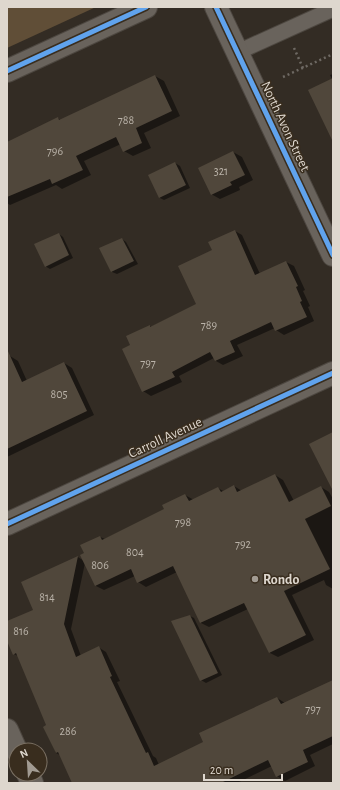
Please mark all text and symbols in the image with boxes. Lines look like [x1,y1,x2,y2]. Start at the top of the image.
street label: North Avon Street [258,79,312,174]
house number: 788 [118,114,134,126]
house number: 796 [47,145,63,157]
house number: 321 [214,165,228,177]
house number: 789 [201,319,218,331]
house number: 797 [140,357,156,369]
house number: 805 [50,388,68,400]
street label: Carroll Avenue [126,415,204,461]
house number: 798 [175,516,191,528]
house number: 792 [235,538,252,550]
house number: 804 [126,546,144,558]
house number: 806 [91,559,109,571]
place label: Rondo [263,573,299,587]
marker: Rondo [250,574,260,584]
house number: 814 [39,591,55,603]
house number: 816 [13,625,29,637]
house number: 797 [305,703,321,715]
house number: 286 [60,725,77,737]
north arrow [8,742,48,782]
text: N [18,747,30,760]
scale bar [204,756,282,782]
text: 20 m [210,764,233,776]

